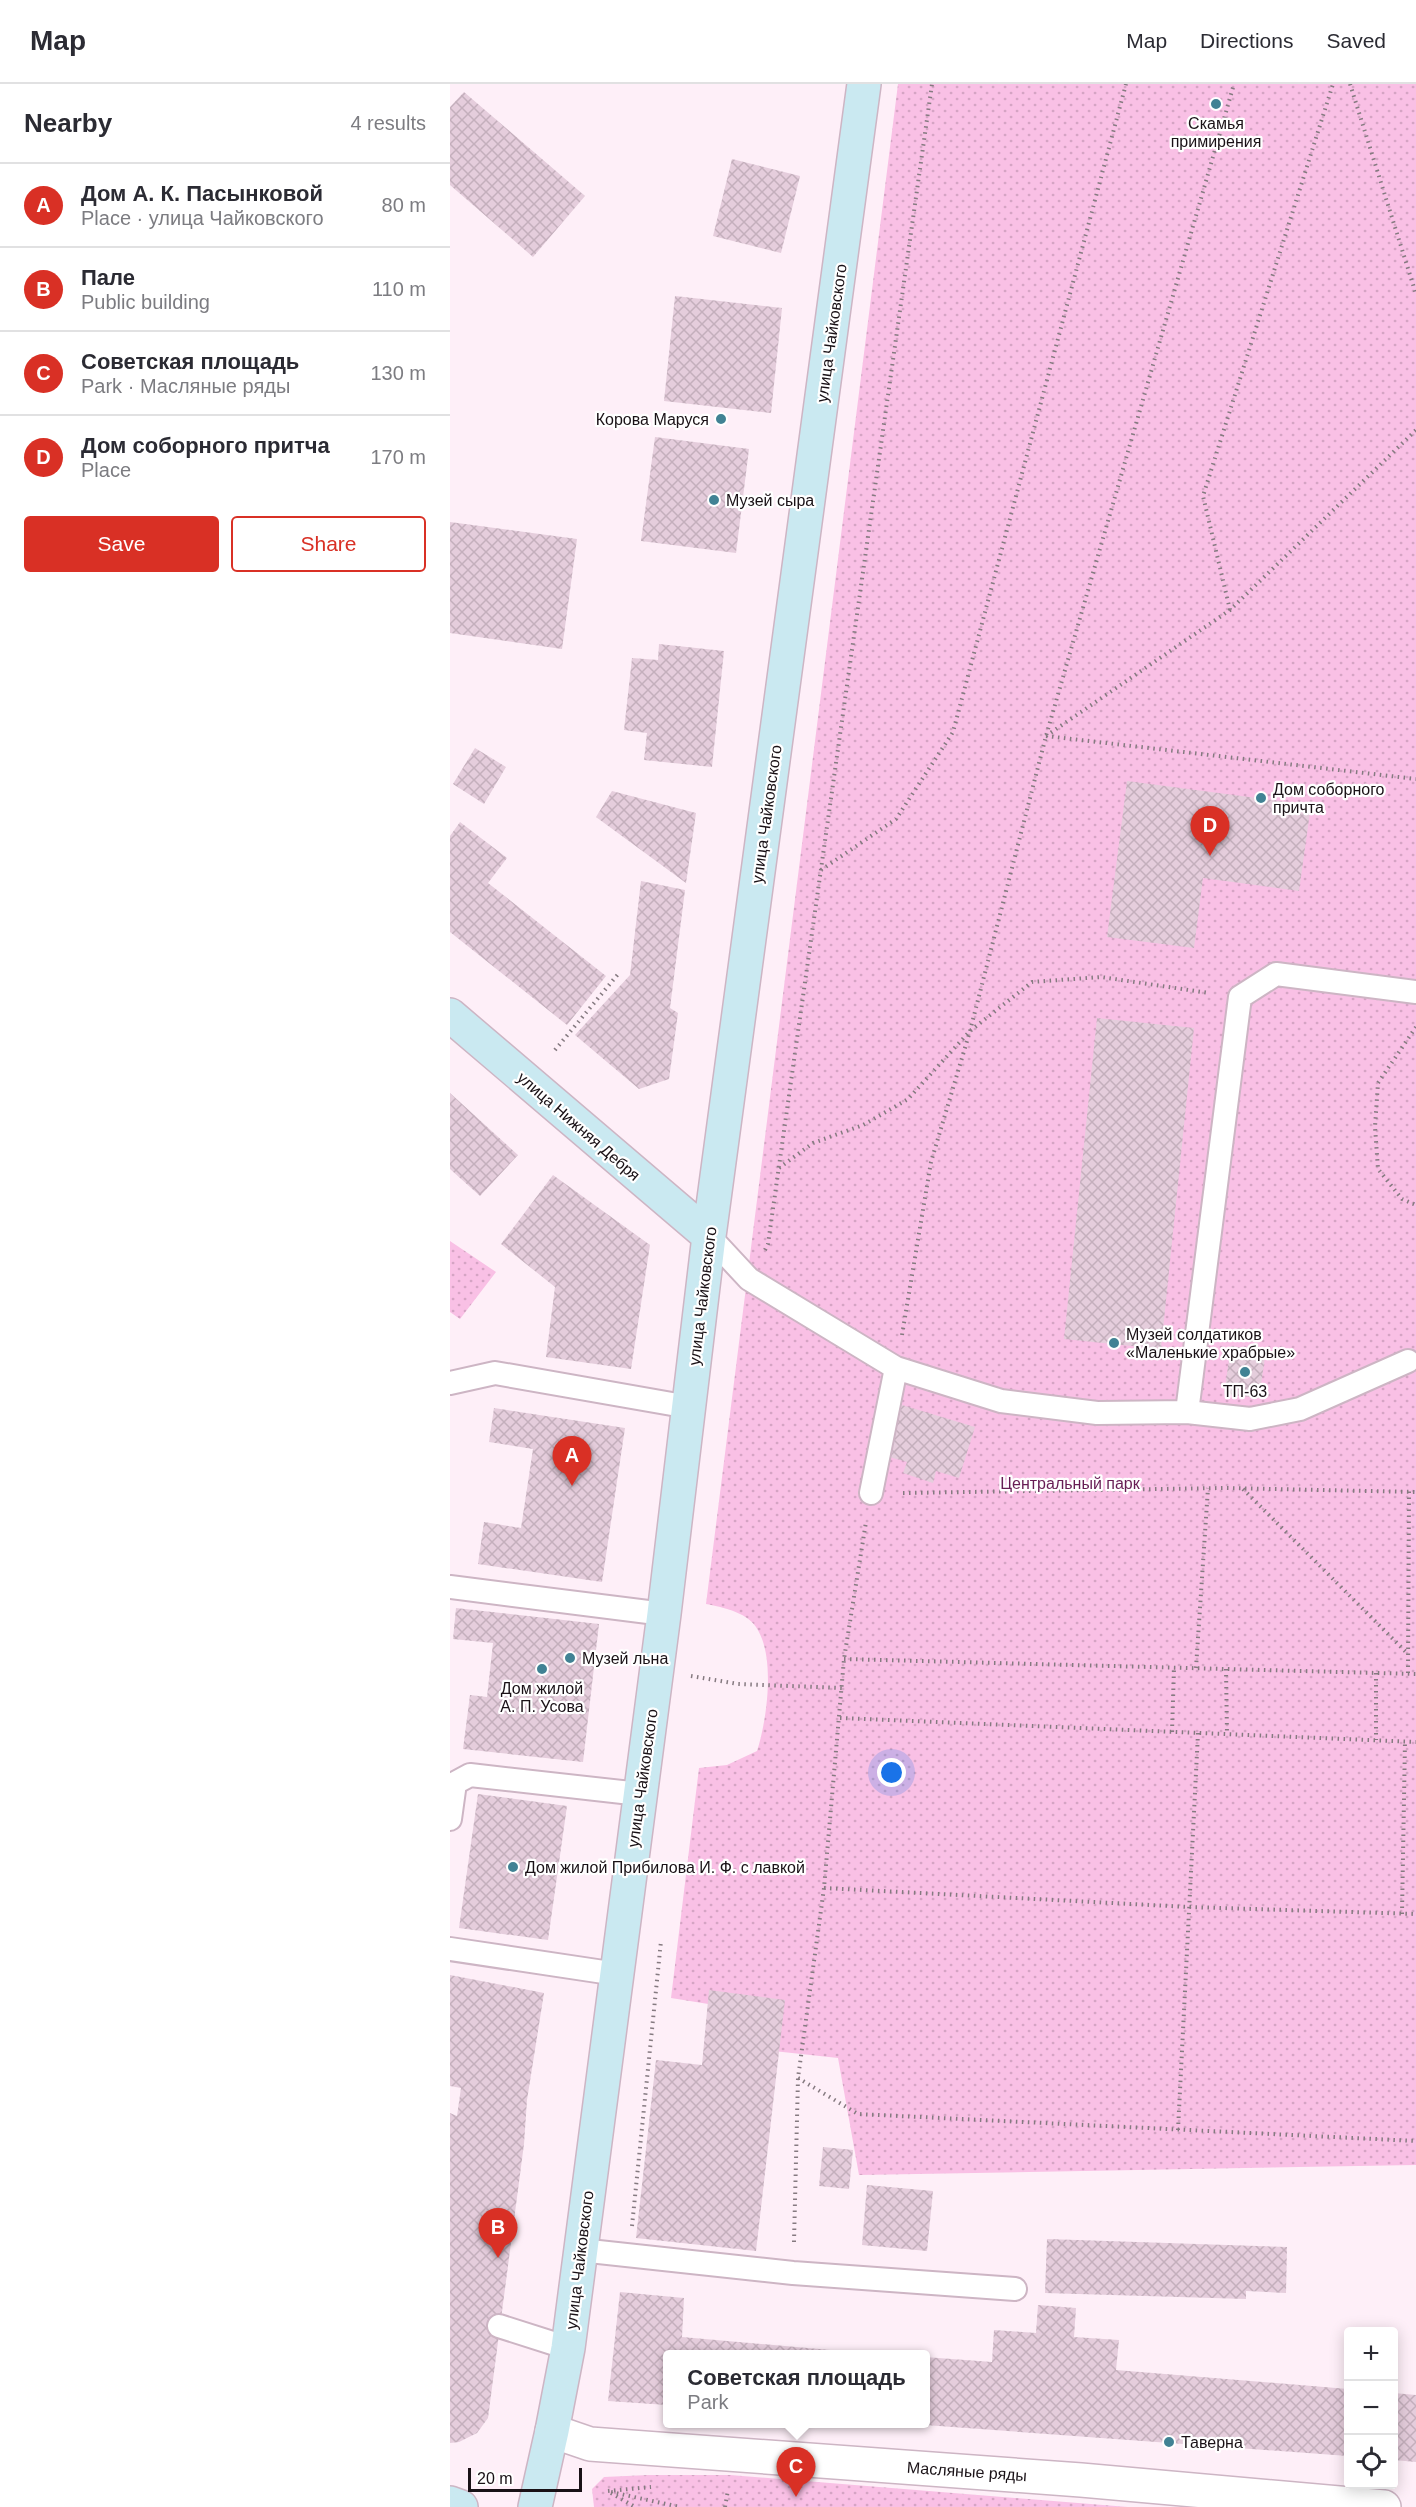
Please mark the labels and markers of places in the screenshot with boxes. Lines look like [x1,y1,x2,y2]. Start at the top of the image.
marker: Скамья примирения [1209,97,1223,111]
place label: Скамья примирения [1171,115,1261,150]
place label: Корова Маруся [596,411,709,428]
marker: Корова Маруся [714,412,728,426]
place label: Музей сыра [726,492,814,509]
marker: Музей сыра [707,493,721,507]
place label: Дом соборного причта [1273,781,1385,816]
marker: Дом соборного причта [1254,791,1268,805]
pin: D [1190,806,1230,856]
place label: Музей солдатиков «Маленькие храбрые» [1126,1326,1295,1361]
marker: Музей солдатиков «Маленькие храбрые» [1107,1336,1121,1350]
marker: ТП-63 [1238,1365,1252,1379]
place label: ТП-63 [1223,1383,1267,1400]
pin: A [552,1436,592,1486]
place label: Музей льна [582,1650,668,1667]
marker: Музей льна [563,1651,577,1665]
marker: Дом жилой А. П. Усова [535,1662,549,1676]
place label: Дом жилой А. П. Усова [500,1680,584,1715]
place label: Дом жилой Прибилова И. Ф. с лавкой [525,1859,805,1876]
marker: Дом жилой Прибилова И. Ф. с лавкой [506,1860,520,1874]
pin: B [478,2208,518,2258]
place label: Таверна [1181,2434,1243,2451]
marker: Таверна [1162,2435,1176,2449]
pin: C [776,2448,816,2497]

